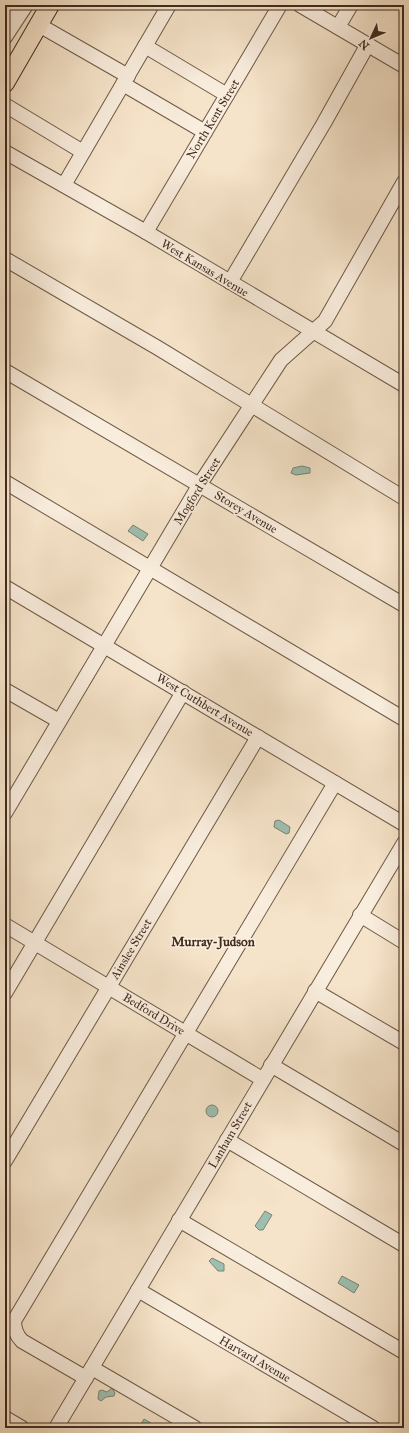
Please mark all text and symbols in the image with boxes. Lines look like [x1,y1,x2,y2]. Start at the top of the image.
north arrow [351,18,391,58]
text: N [356,36,372,52]
street label: North Kent Street [184,76,243,161]
street label: West Kansas Avenue [159,236,251,300]
street label: Mogford Street [171,454,225,528]
street label: Storey Avenue [212,488,280,536]
street label: West Cuthbert Avenue [154,670,256,740]
street label: Ainslee Street [107,916,155,983]
district label: Murray-Judson [171,934,255,950]
street label: Bedford Drive [120,990,188,1038]
street label: Lanham Street [205,1099,255,1171]
street label: Harvard Avenue [217,1333,293,1385]

